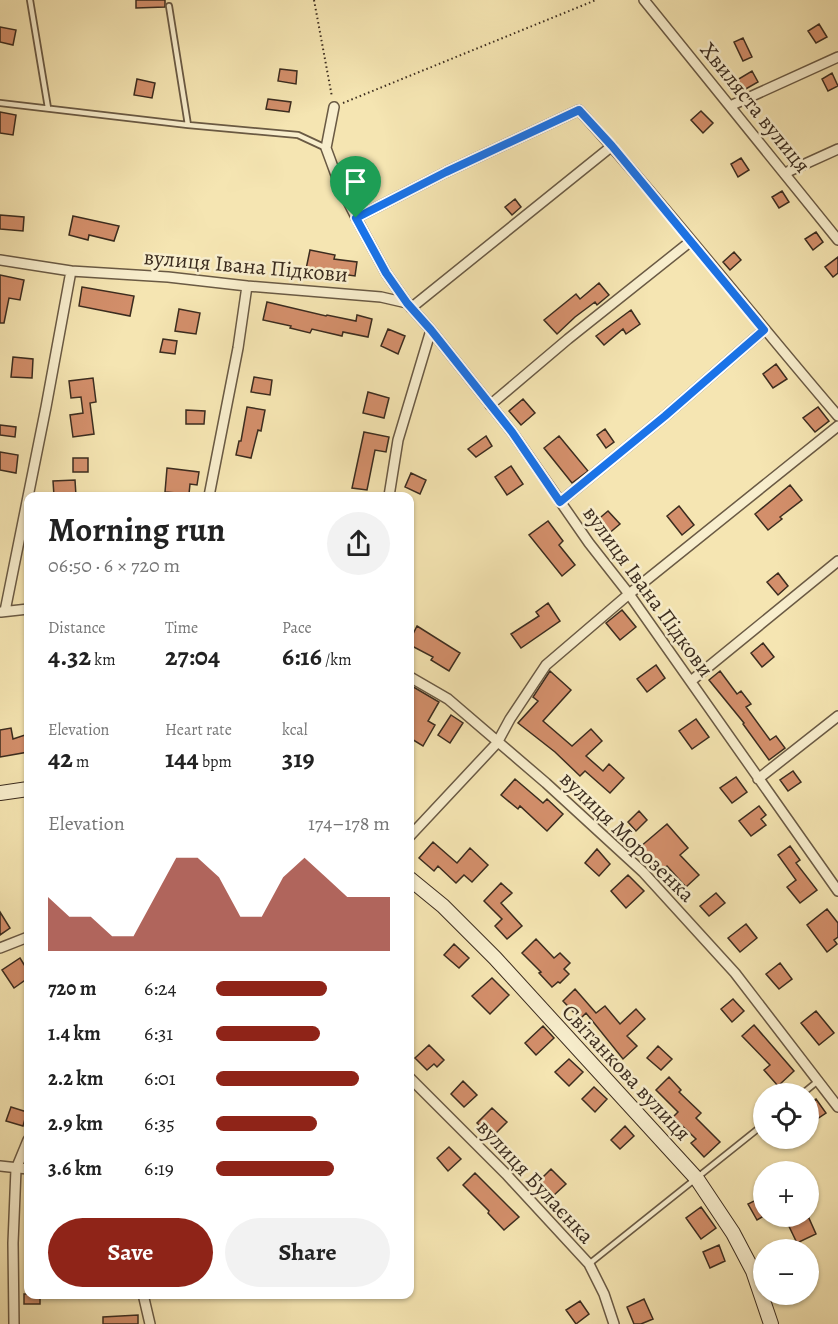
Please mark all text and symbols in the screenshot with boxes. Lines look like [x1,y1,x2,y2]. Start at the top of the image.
street label: Хвиляста вулиця [693,36,817,179]
pin [330,156,381,218]
icon: arrive [339,165,372,198]
street label: вулиця Івана Підкови [143,242,349,290]
street label: вулиця Івана Підкови [576,500,721,683]
text: Morning run [48,507,225,552]
button: share [327,512,390,575]
text: 06:50 · 6 × 720 m [48,552,180,579]
text: Distance [48,617,105,639]
text: Time [165,617,198,639]
text: Pace [282,617,312,639]
text: 4.32 [48,639,91,674]
text: 27:04 [165,639,220,674]
text: 6:16 [282,639,322,674]
text: km [91,649,116,671]
text: /km [322,649,351,671]
text: Elevation [48,719,109,741]
text: Heart rate [165,719,232,741]
text: kcal [282,719,308,741]
text: 42 [48,741,73,776]
text: 144 [165,741,199,776]
text: 319 [282,741,315,776]
text: m [73,751,89,773]
text: bpm [199,751,232,773]
street label: вулиця Морозенка [553,764,702,910]
text: Elevation [48,810,125,837]
text: 174–178 m [308,810,390,837]
text: 720 m [48,975,97,1002]
text: 6:24 [144,975,177,1002]
street label: Світанкова вулиця [555,998,698,1148]
text: 1.4 km [48,1020,101,1047]
text: 6:31 [144,1020,173,1047]
text: 2.2 km [48,1065,103,1092]
text: 6:01 [144,1065,176,1092]
map controls [753,1083,819,1305]
button: locate [753,1083,819,1149]
text: 2.9 km [48,1110,103,1137]
text: 6:35 [144,1110,175,1137]
street label: вулиця Булаєнка [470,1113,601,1251]
text: 3.6 km [48,1155,102,1182]
text: 6:19 [144,1155,174,1182]
button: + [753,1161,819,1227]
button: Save [48,1218,213,1287]
button: Share [225,1218,390,1287]
button: − [753,1239,819,1305]

